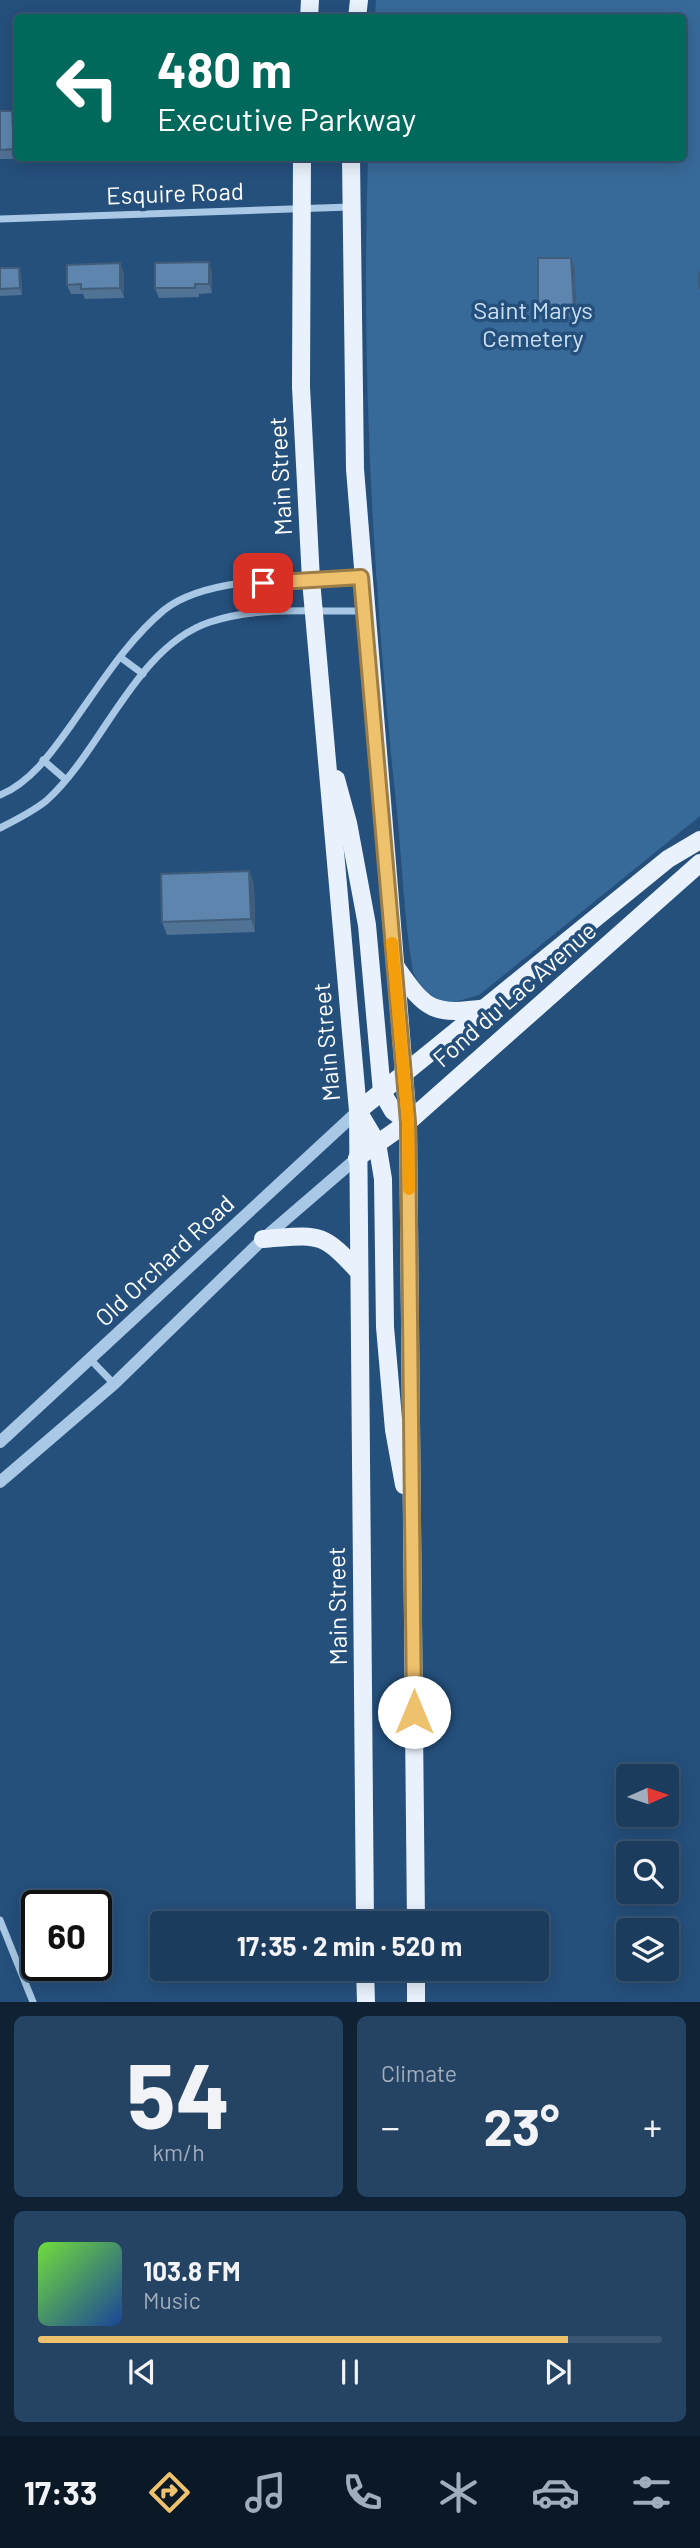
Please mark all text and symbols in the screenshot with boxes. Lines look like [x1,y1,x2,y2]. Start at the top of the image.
text: 480 m [157,39,292,98]
icon: left [42,42,133,133]
text: Executive Parkway [157,99,416,137]
street label: Esquire Road [106,176,244,209]
park label: Saint Marys Cemetery [473,295,593,352]
street label: Main Street [262,416,297,536]
pin [233,553,293,613]
icon: arrive [244,564,282,602]
street label: Fond du Lac Avenue [427,915,602,1073]
street label: Main Street [306,982,345,1103]
street label: Old Orchard Road [89,1188,239,1332]
street label: Main Street [321,1546,352,1666]
position arrow [377,1675,451,1749]
north arrow [616,1764,679,1827]
map controls [616,1764,679,1981]
button: search [616,1841,679,1904]
speed limit sign: 60 [21,1890,112,1981]
button: layers [616,1918,679,1981]
text: 17:35 · 2 min · 520 m [237,1930,462,1961]
text: 54 [126,2038,231,2147]
text: Climate [381,2059,457,2087]
text: 23° [483,2094,560,2156]
text: − [381,2103,400,2149]
text: + [643,2103,662,2149]
text: km/h [152,2138,205,2166]
text: 103.8 FM [143,2255,241,2286]
text: Music [143,2286,201,2314]
icon: previous [123,2353,161,2391]
icon: pause [331,2353,369,2391]
icon: next [539,2353,577,2391]
icon: directions [145,2468,194,2517]
icon: music [241,2468,290,2517]
icon: phone [338,2468,387,2517]
icon: climate [434,2468,483,2517]
icon: car [531,2468,580,2517]
icon: filters [627,2468,676,2517]
text: 17:33 [24,2473,97,2511]

